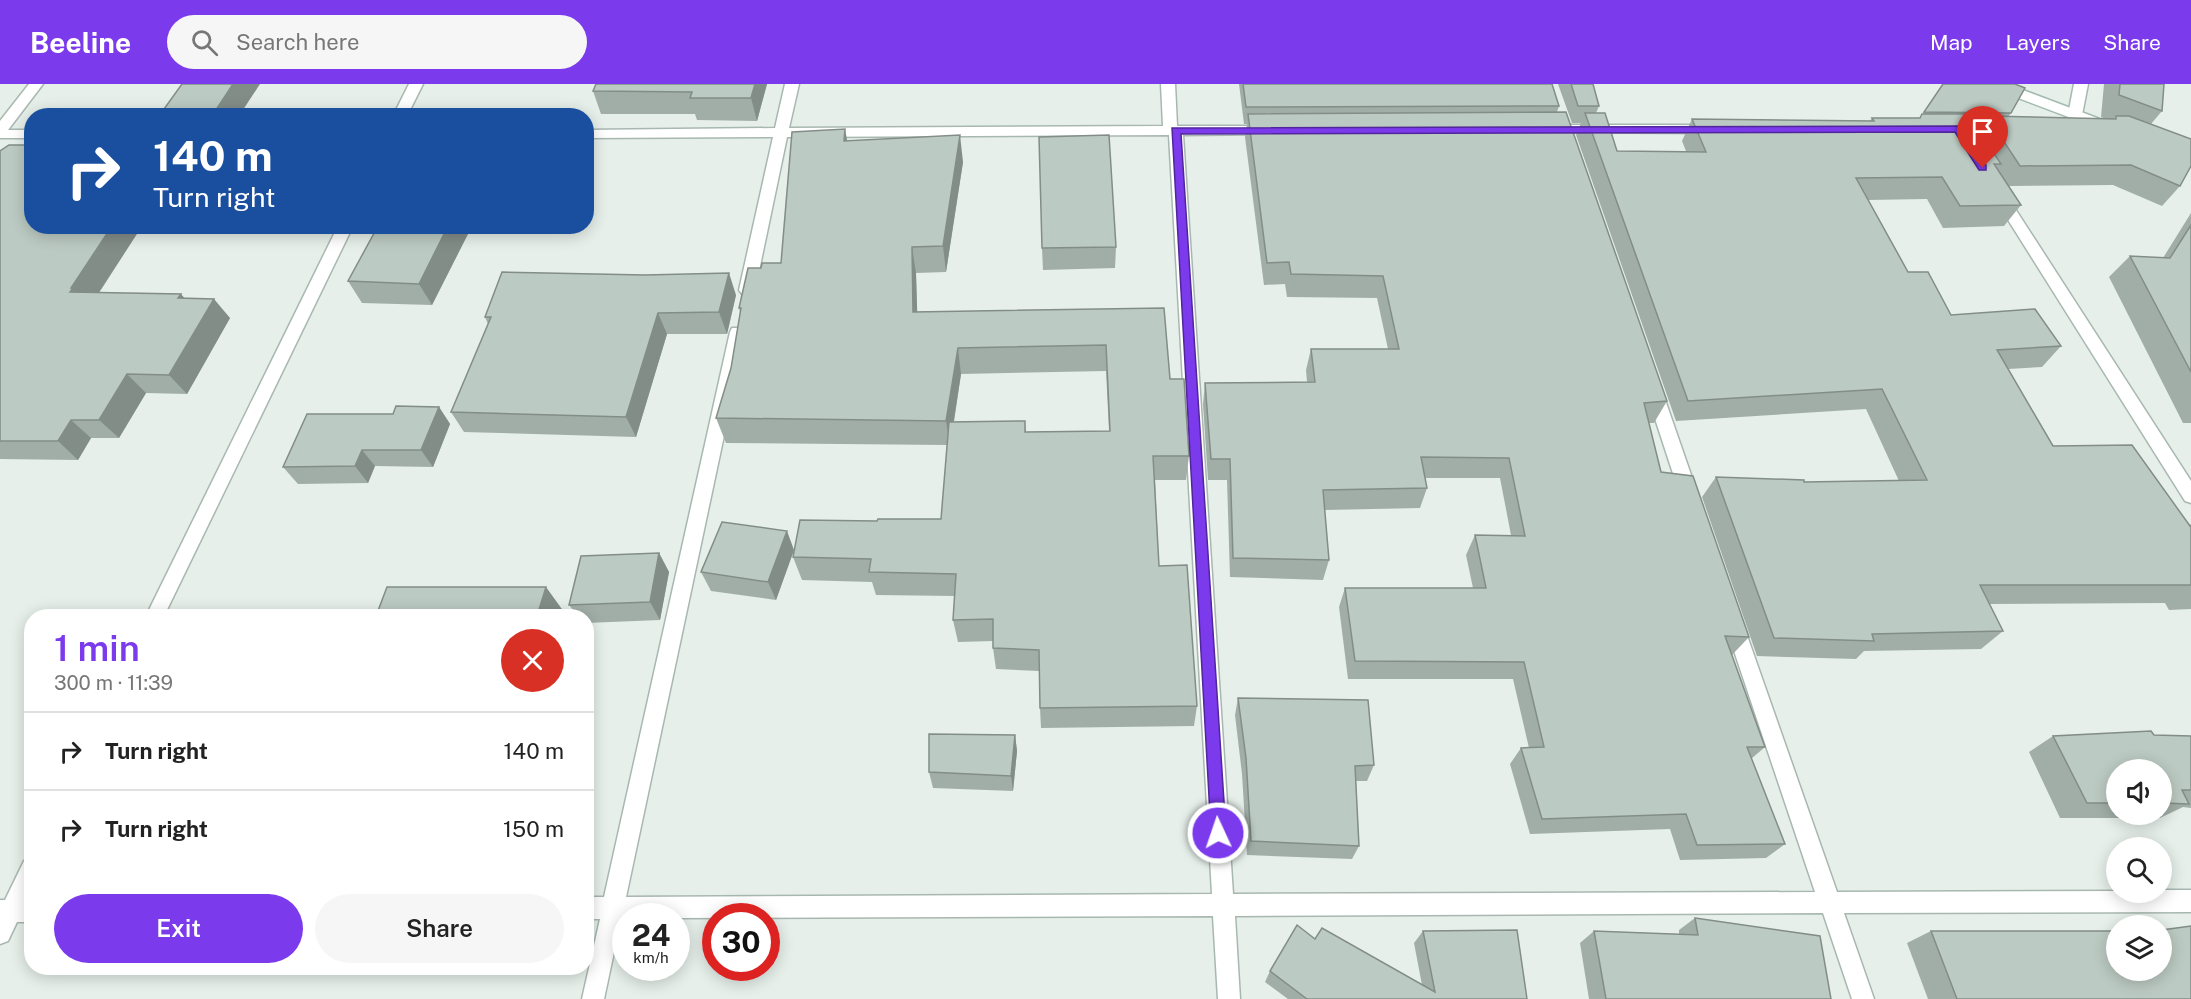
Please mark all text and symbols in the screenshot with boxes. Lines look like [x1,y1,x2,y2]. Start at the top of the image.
search box [167,15,587,69]
text: Beeline [30,26,131,59]
icon: search [188,26,221,59]
text: Search here [236,29,360,55]
text: Map [1930,30,1973,55]
text: Layers [2006,30,2070,55]
text: Share [2103,30,2161,55]
pin [1957,106,2008,168]
icon: arrive [1966,115,1999,148]
text: 140 m [153,131,273,180]
icon: right [54,132,132,210]
text: Turn right [153,181,276,213]
text: 1 min [54,627,140,669]
button: close [501,629,564,692]
text: 300 m · 11:39 [54,671,173,695]
icon: right [54,735,87,768]
text: Turn right [105,738,208,764]
text: 140 m [503,738,564,764]
map controls [2106,759,2172,981]
button: sound [2106,759,2172,825]
position arrow [1186,801,1250,865]
icon: right [54,813,87,846]
text: Turn right [105,816,208,842]
text: 150 m [503,816,564,842]
button: search [2106,837,2172,903]
button: Exit [54,894,303,963]
button: Share [315,894,564,963]
speed limit sign: 30 [702,903,780,981]
button: layers [2106,915,2172,981]
text: 24 [632,917,670,953]
text: km/h [633,949,669,966]

